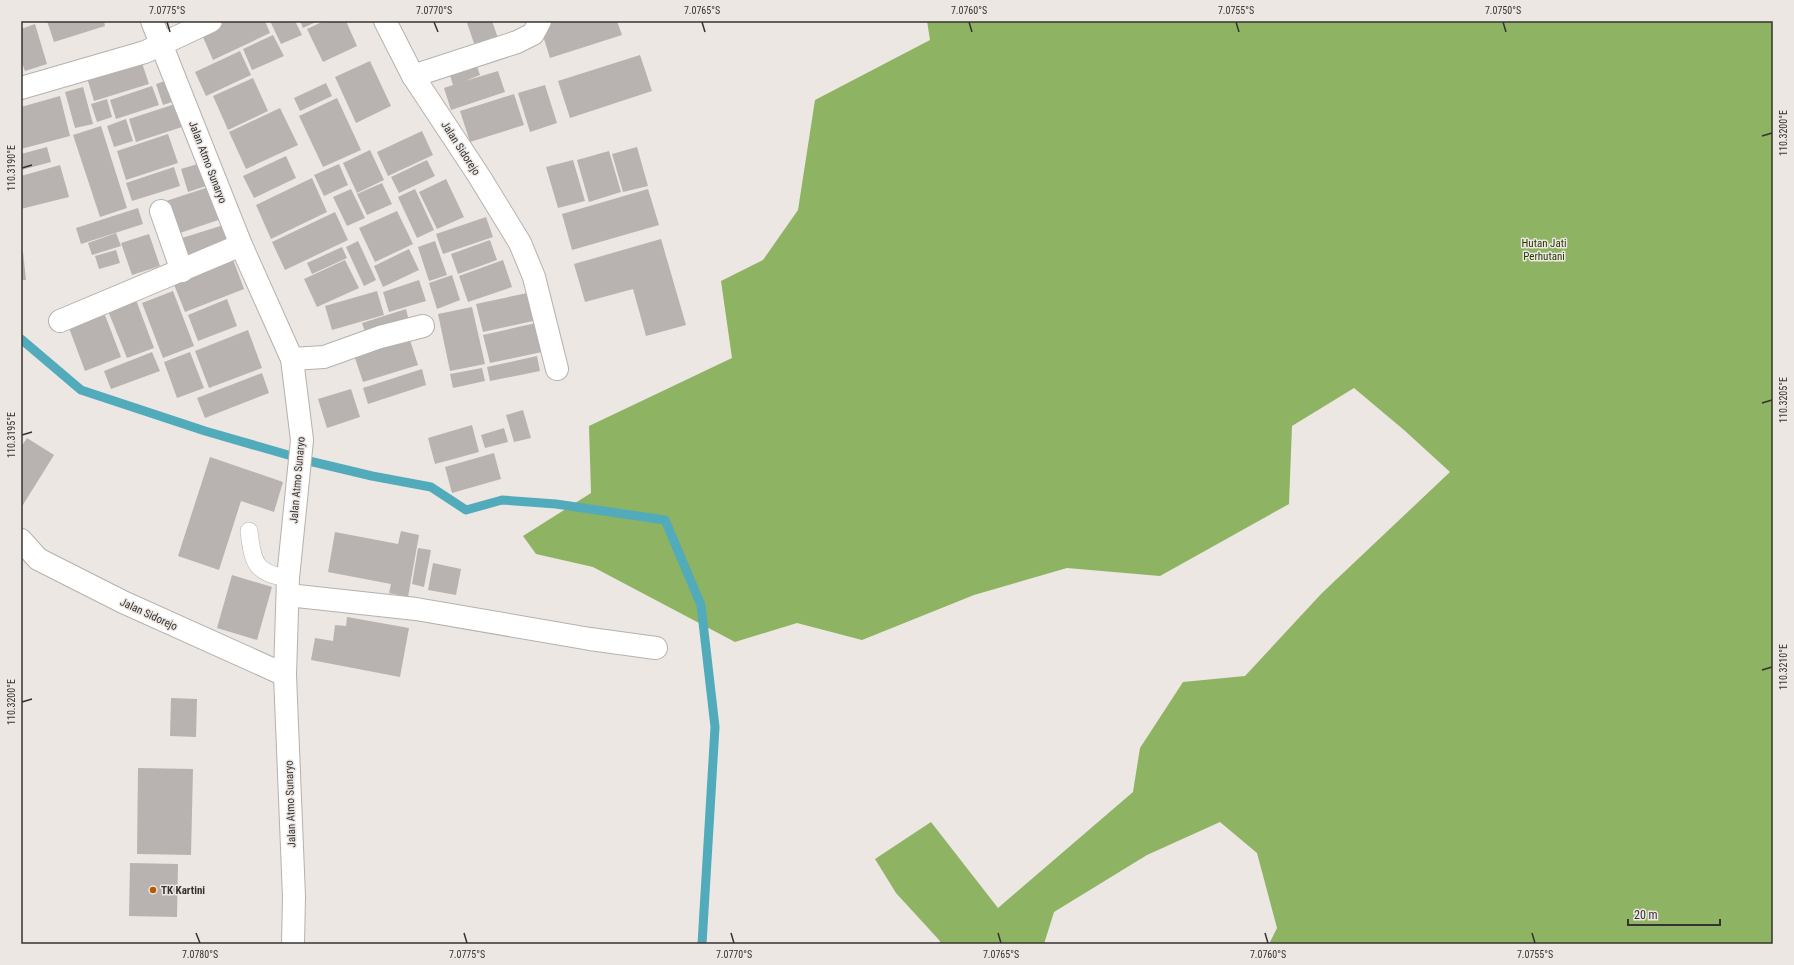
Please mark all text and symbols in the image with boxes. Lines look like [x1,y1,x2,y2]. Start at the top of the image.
text: 7.0775°S [149,5,185,16]
text: 7.0770°S [416,5,452,16]
text: 7.0765°S [684,5,720,16]
text: 7.0760°S [951,5,987,16]
text: 7.0755°S [1218,5,1254,16]
text: 7.0750°S [1485,5,1521,16]
text: 110.3200°E [1778,110,1789,156]
street label: Jalan Atmo Sunaryo [186,119,229,206]
street label: Jalan Sidorejo [438,119,483,178]
text: 110.3190°E [6,145,17,191]
park label: Hutan Jati Perhutani [1522,237,1566,263]
text: 110.3205°E [1778,377,1789,423]
text: 110.3195°E [6,412,17,458]
street label: Jalan Atmo Sunaryo [287,436,308,524]
street label: Jalan Sidorejo [118,595,180,634]
text: 110.3210°E [1778,644,1789,690]
text: 110.3200°E [6,679,17,725]
street label: Jalan Atmo Sunaryo [282,760,299,848]
place label: TK Kartini [161,884,205,897]
marker: TK Kartini [148,885,158,895]
scale bar [1628,901,1720,927]
text: 20 m [1634,908,1658,922]
text: 7.0780°S [182,949,218,960]
text: 7.0775°S [449,949,485,960]
text: 7.0770°S [716,949,752,960]
text: 7.0765°S [983,949,1019,960]
text: 7.0760°S [1250,949,1286,960]
text: 7.0755°S [1517,949,1553,960]

